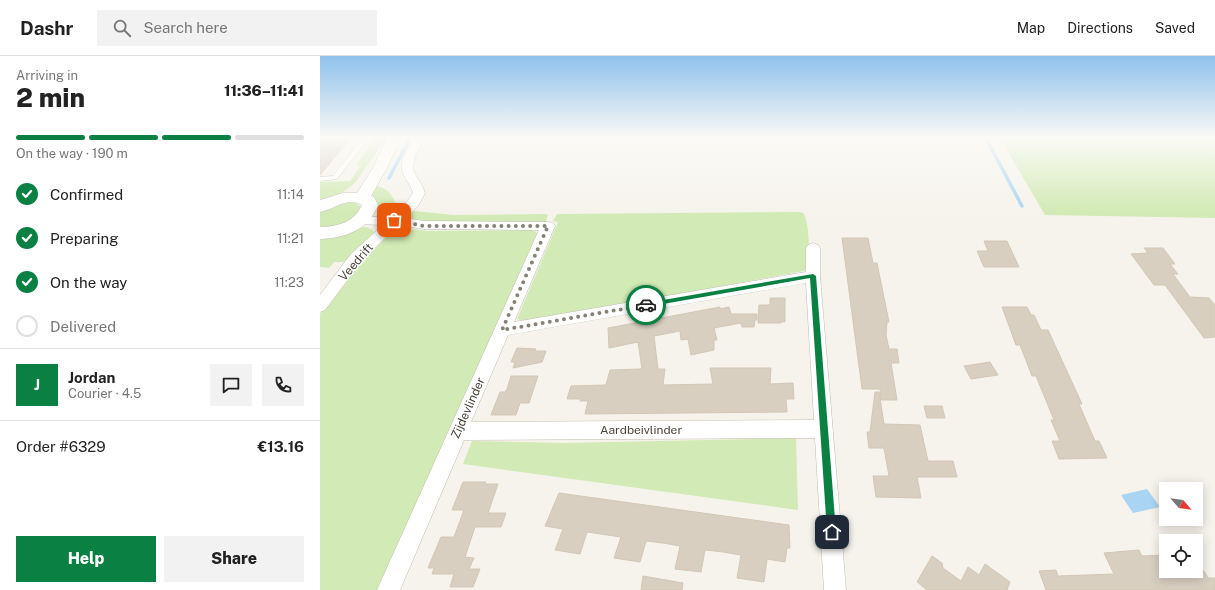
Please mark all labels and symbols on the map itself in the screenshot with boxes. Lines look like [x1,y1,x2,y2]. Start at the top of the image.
pin [377,203,411,237]
street label: Veedrift [336,240,376,284]
courier [626,285,666,325]
street label: Zijdevlinder [448,375,488,441]
street label: Aardbeivlinder [600,423,682,437]
north arrow [1159,482,1203,526]
pin [815,515,849,549]

